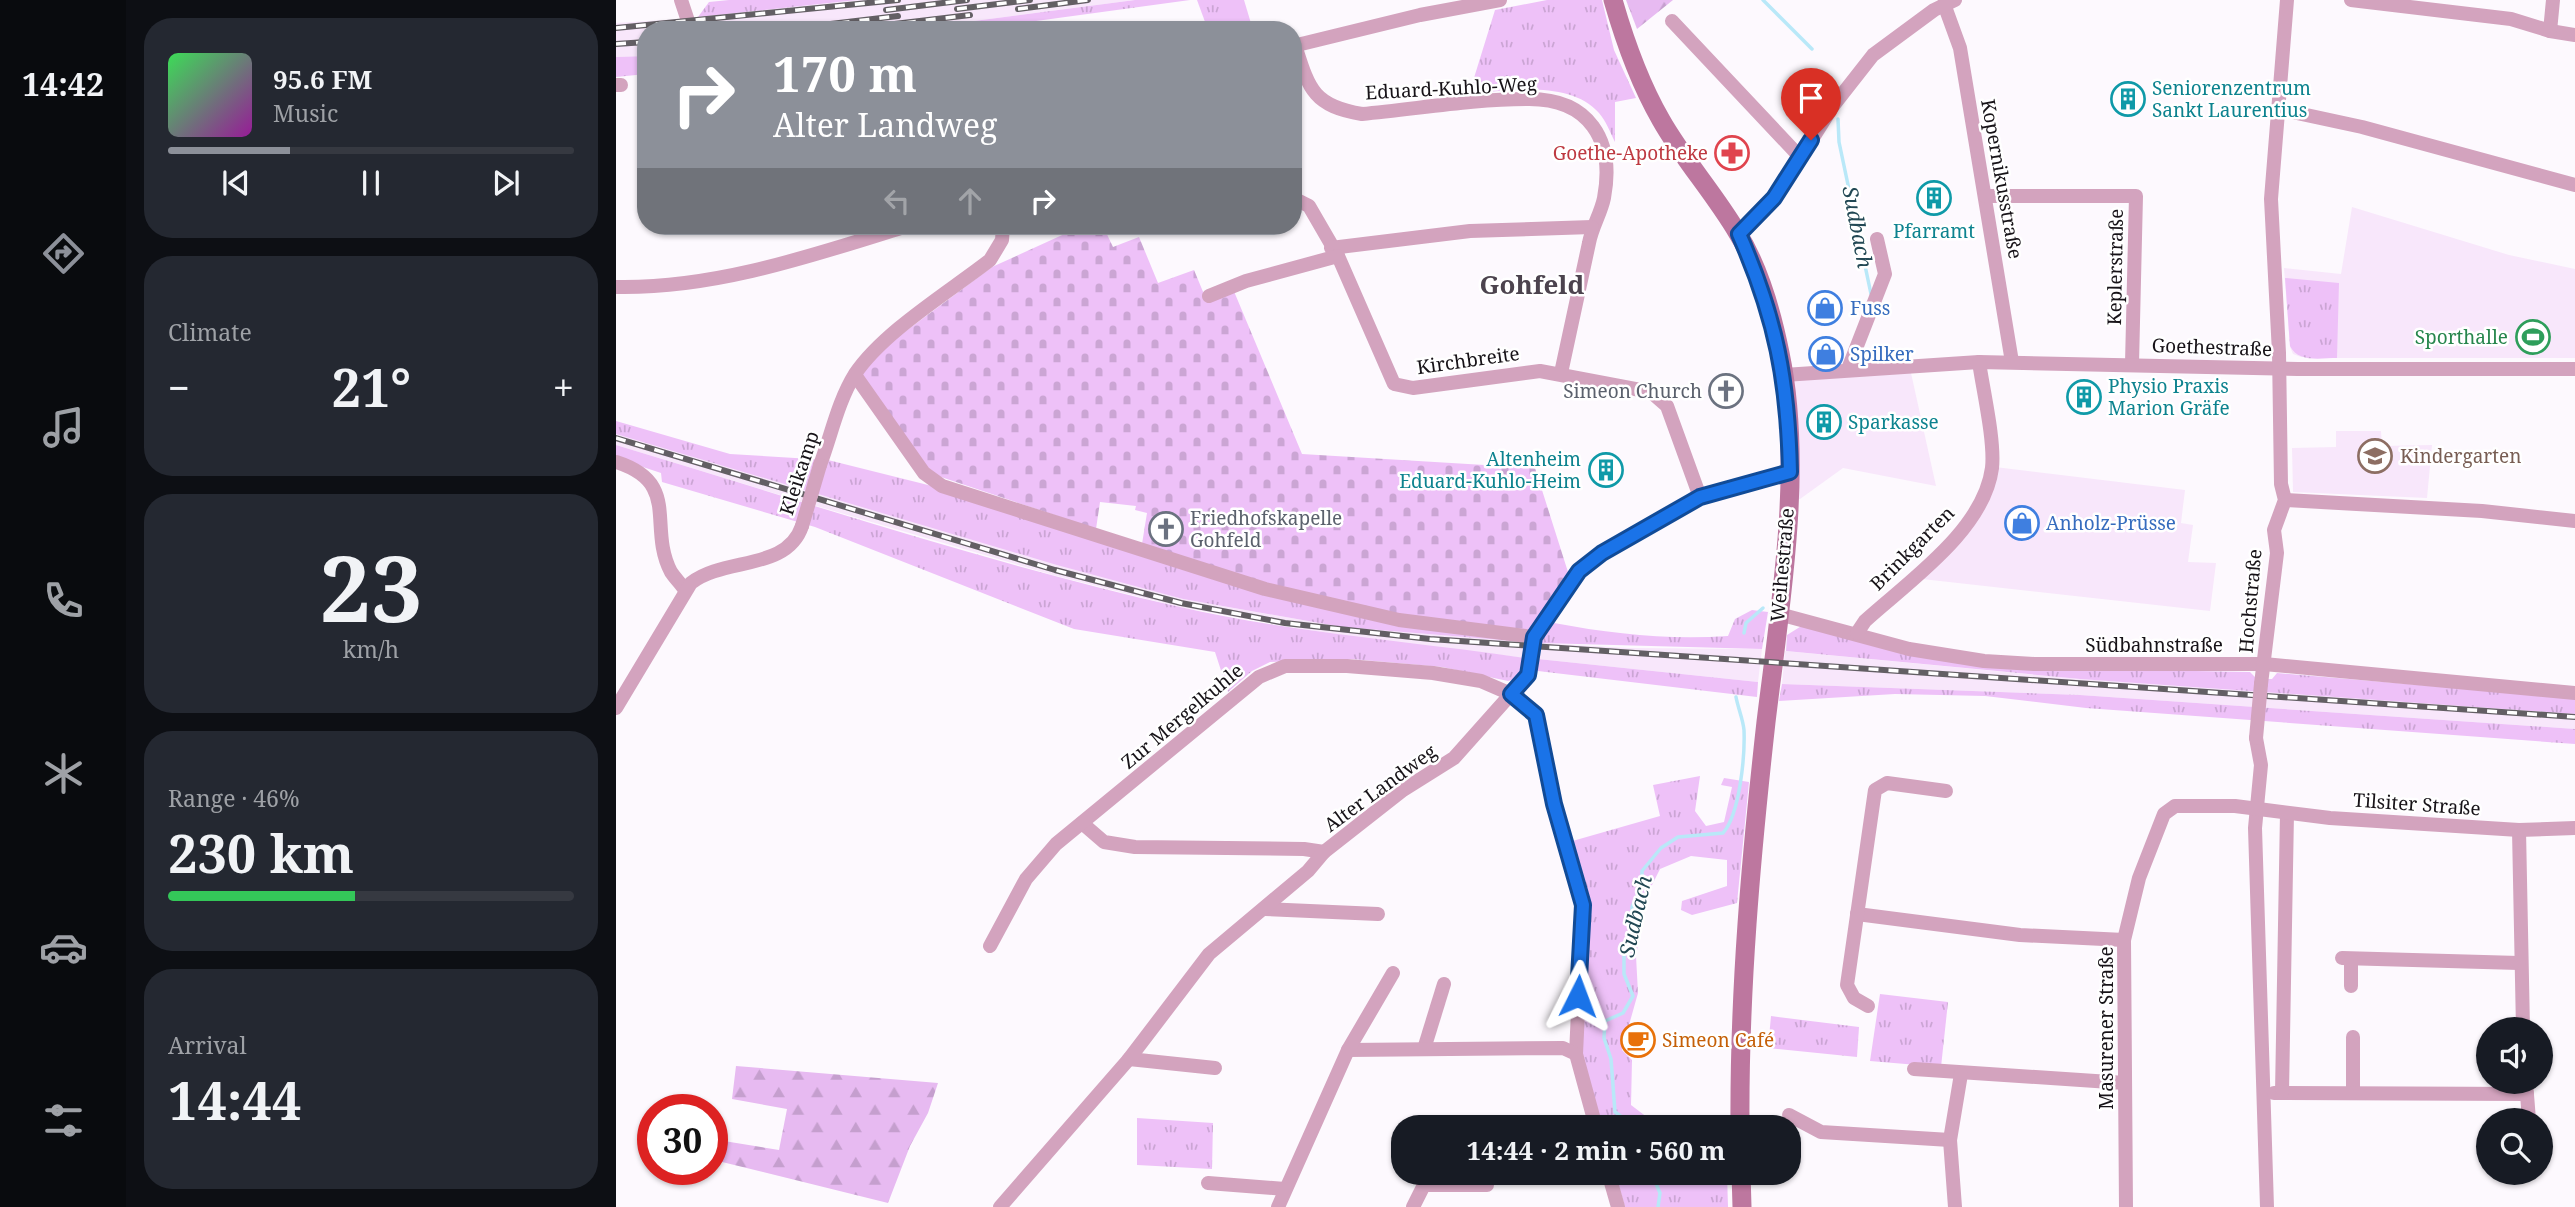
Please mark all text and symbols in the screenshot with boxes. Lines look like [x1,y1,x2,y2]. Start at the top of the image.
text: 170 m [773,40,917,106]
icon: right [658,49,749,140]
text: 95.6 FM [273,61,372,97]
text: 14:42 [22,62,104,105]
pin [1781,68,1841,140]
street label: Eduard-Kuhlo-Weg [1365,71,1537,105]
place label: Seniorenzentrum Sankt Laurentius [2152,75,2311,123]
icon: arrive [1792,79,1830,117]
building icon: Seniorenzentrum Sankt Laurentius [2109,80,2147,118]
text: Music [273,97,338,129]
street label: Kopernikusstraße [1975,97,2029,261]
text: Alter Landweg [773,103,997,146]
pharmacy icon: Goethe-Apotheke [1713,134,1751,172]
place label: Goethe-Apotheke [1553,140,1708,166]
icon: previous [217,164,255,202]
icon: pause [352,164,390,202]
icon: next [487,164,525,202]
building icon: Pfarramt [1915,179,1953,217]
icon: left [878,182,916,220]
icon: ahead [951,182,989,220]
icon: right [1024,182,1062,220]
water label: Sudbach [1836,184,1880,271]
street label: Keplerstraße [2101,208,2129,326]
place label: Pfarramt [1893,218,1975,244]
icon: directions [39,229,88,278]
district label: Gohfeld [1480,266,1585,302]
shop icon: Fuss [1806,289,1844,327]
place label: Fuss [1850,295,1890,321]
text: Climate [168,316,252,348]
sports icon: Sporthalle [2514,318,2552,356]
place label: Sporthalle [2415,324,2508,350]
street label: Goethestraße [2151,332,2273,362]
shop icon: Spilker [1807,335,1845,373]
street label: Kirchbreite [1415,340,1521,380]
place label: Spilker [1850,341,1914,367]
text: 21° [332,351,411,422]
text: − [168,361,190,413]
text: + [553,361,574,413]
church icon: Simeon Church [1707,372,1745,410]
place label: Physio Praxis Marion Gräfe [2108,373,2230,421]
place label: Simeon Church [1563,378,1702,404]
building icon: Physio Praxis Marion Gräfe [2065,378,2103,416]
icon: music [39,403,88,452]
building icon: Sparkasse [1805,403,1843,441]
place label: Sparkasse [1848,409,1939,435]
street label: Kleikamp [773,428,825,518]
school or university icon: Kindergarten [2356,437,2394,475]
place label: Kindergarten [2400,443,2521,469]
place label: Altenheim Eduard-Kuhlo-Heim [1399,446,1581,494]
building icon: Altenheim Eduard-Kuhlo-Heim [1587,451,1625,489]
street label: Brinkgarten [1864,500,1960,596]
shop icon: Anholz-Prüsse [2003,504,2041,542]
place label: Friedhofskapelle Gohfeld [1190,505,1342,553]
street label: Weihestraße [1764,507,1800,623]
church icon: Friedhofskapelle Gohfeld [1147,510,1185,548]
place label: Anholz-Prüsse [2046,510,2176,536]
text: 23 [320,525,422,649]
street label: Hochstraße [2232,548,2268,654]
icon: phone [39,576,88,625]
street label: Südbahnstraße [2085,632,2223,658]
text: km/h [343,633,399,665]
street label: Zur Mergelkuhle [1116,657,1248,775]
street label: Alter Landweg [1318,738,1442,838]
icon: climate [39,749,88,798]
text: Range · 46% [168,782,300,814]
street label: Tilsiter Straße [2352,787,2482,821]
text: 230 km [168,817,354,888]
water label: Sudbach [1612,872,1658,960]
icon: car [39,923,88,972]
street label: Masurener Straße [2093,946,2119,1110]
position arrow [1541,959,1615,1033]
map controls [2476,1017,2553,1185]
button: sound [2476,1017,2553,1094]
cafe icon: Simeon Café [1619,1021,1657,1059]
place label: Simeon Café [1662,1027,1774,1053]
text: Arrival [168,1029,247,1061]
text: 14:44 [168,1064,301,1135]
speed limit sign: 30 [637,1094,728,1185]
icon: filters [39,1096,88,1145]
button: search [2476,1108,2553,1185]
text: 14:44 · 2 min · 560 m [1466,1132,1726,1168]

